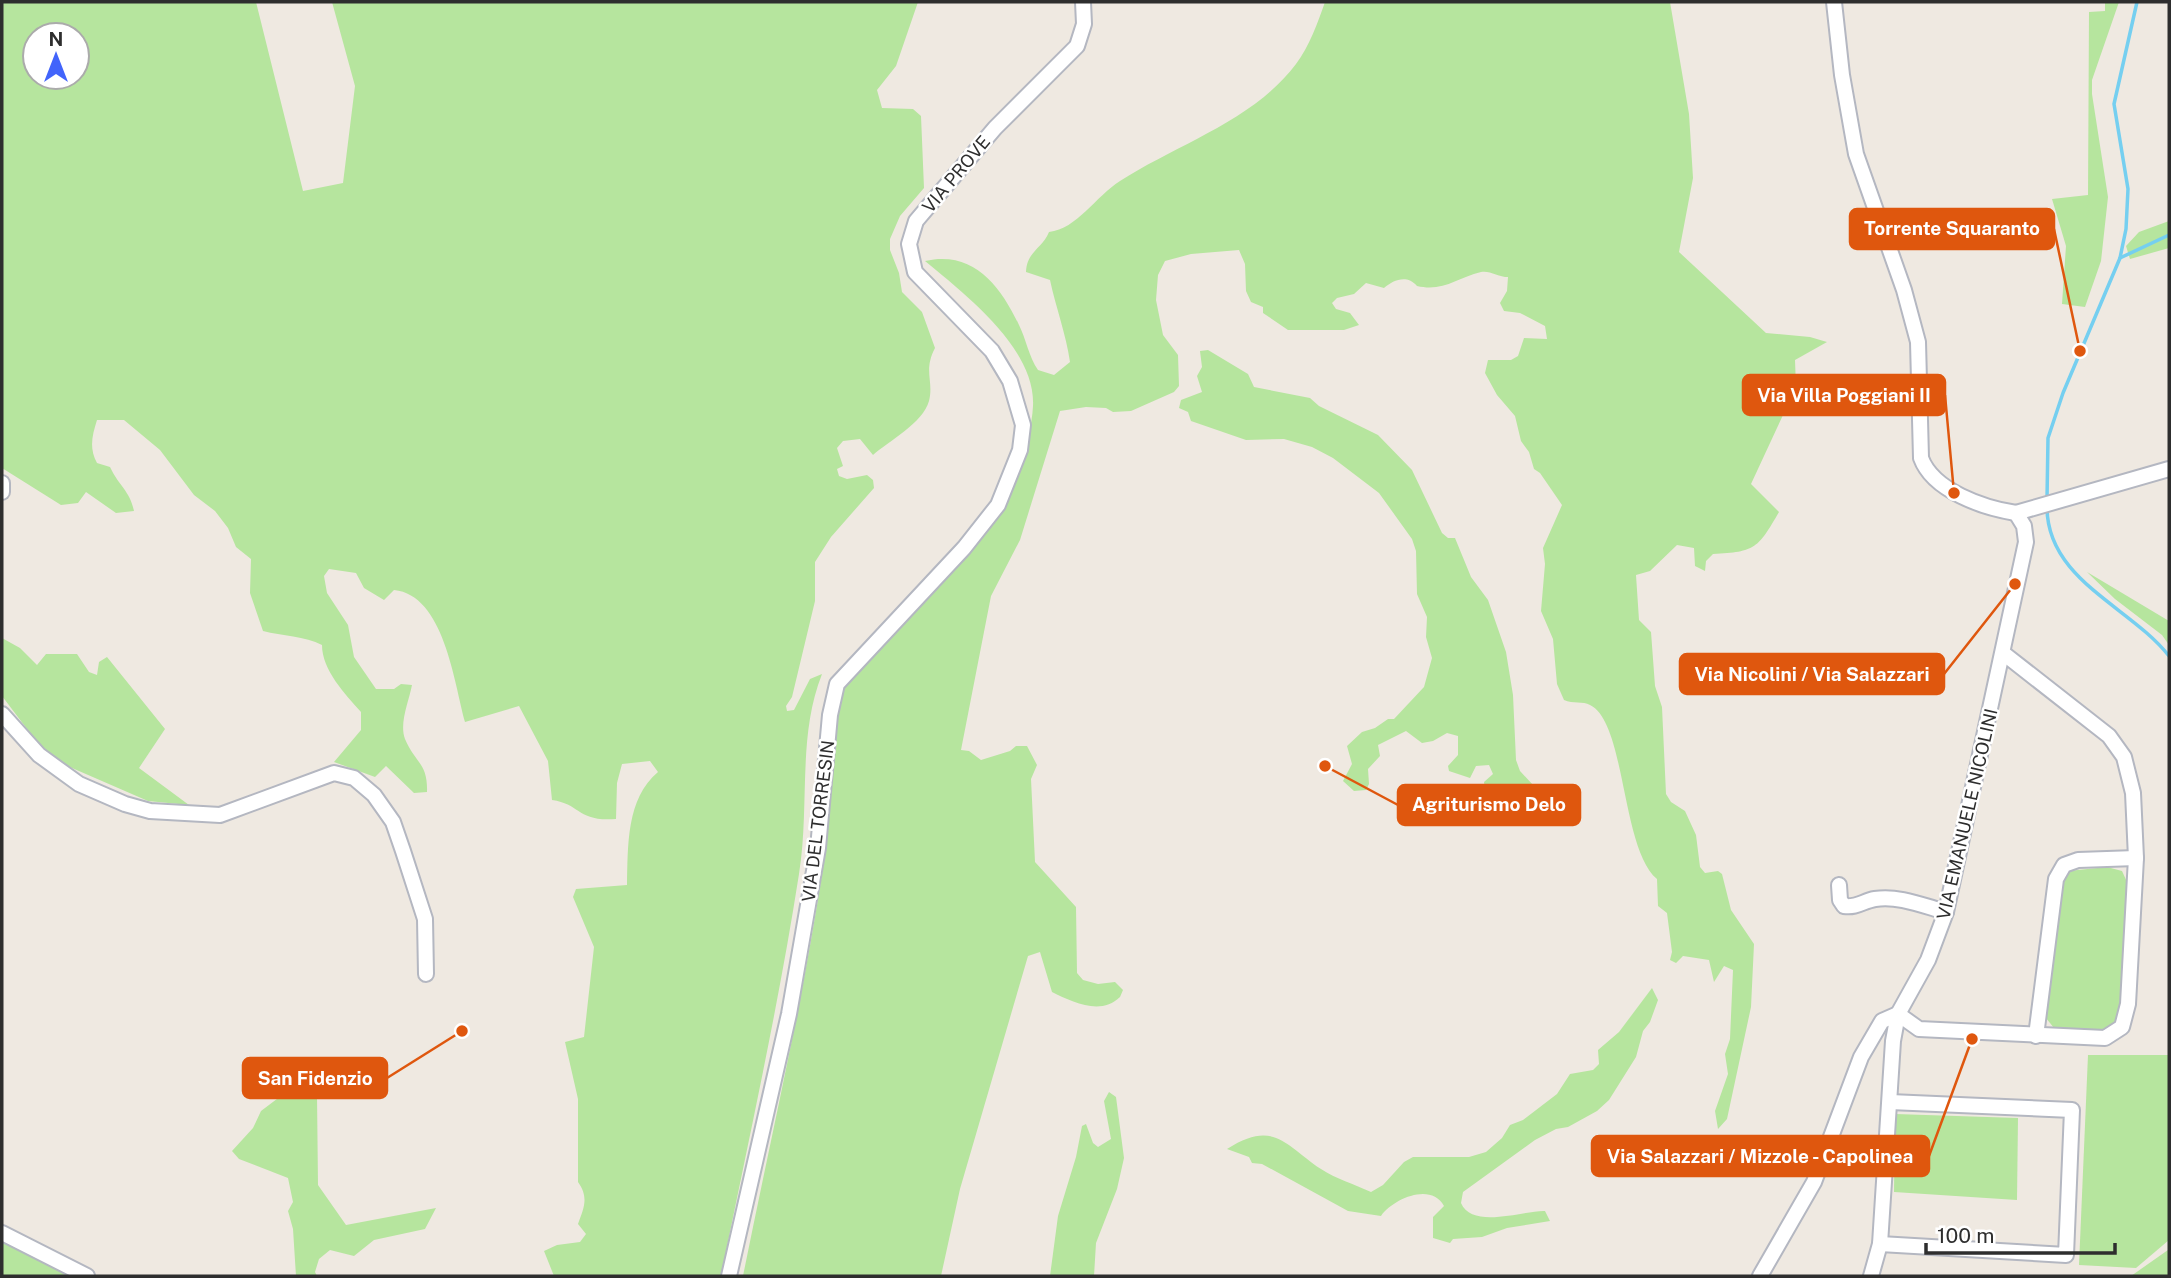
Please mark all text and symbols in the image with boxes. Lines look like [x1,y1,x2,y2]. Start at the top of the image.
north arrow [21,21,91,91]
text: N [49,28,63,50]
street label: VIA PROVE [918,131,994,217]
callout: Torrente Squaranto [1850,209,2054,249]
text: Torrente Squaranto [1864,217,2040,239]
callout: Via Villa Poggiani II [1743,375,1945,415]
text: Via Villa Poggiani II [1757,384,1931,406]
callout: Via Nicolini / Via Salazzari [1680,654,1944,694]
text: Via Nicolini / Via Salazzari [1695,663,1930,685]
street label: VIA EMANUELE NICOLINI [1932,706,2002,922]
street label: VIA DEL TORRESIN [798,739,838,903]
callout: Agriturismo Delo [1398,785,1580,825]
text: Agriturismo Delo [1412,793,1566,815]
callout: San Fidenzio [243,1058,387,1098]
text: San Fidenzio [257,1067,373,1089]
callout: Via Salazzari / Mizzole - Capolinea [1592,1136,1929,1176]
text: Via Salazzari / Mizzole - Capolinea [1607,1145,1913,1167]
scale bar [1926,1212,2115,1256]
text: 100 m [1937,1223,1994,1248]

